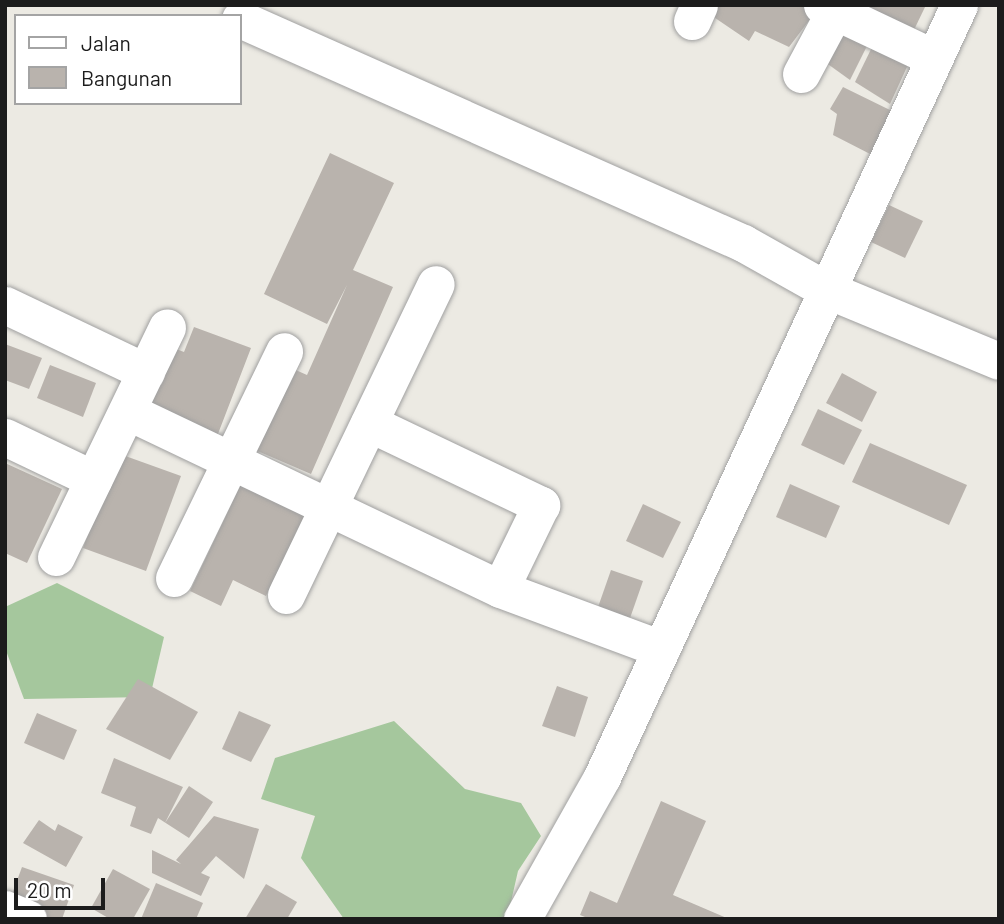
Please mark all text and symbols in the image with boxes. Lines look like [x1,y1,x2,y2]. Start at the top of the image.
legend [14,14,242,105]
text: Jalan [81,30,131,55]
text: Bangunan [81,65,172,90]
scale bar [18,864,108,908]
text: 20 m [27,877,72,902]

